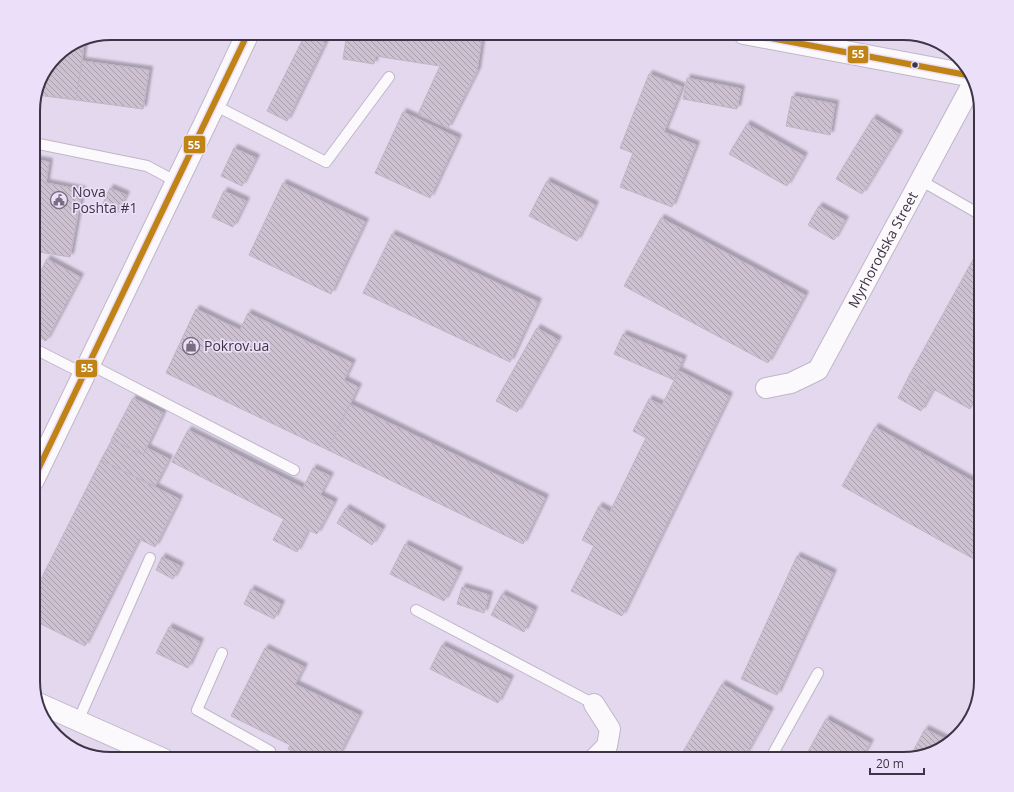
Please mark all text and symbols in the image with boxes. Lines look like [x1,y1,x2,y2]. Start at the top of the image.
line badge: 55 [847,45,869,64]
text: 55 [852,46,864,61]
unlabelled marker [910,60,920,70]
line badge: 55 [183,135,206,154]
text: 55 [188,137,200,152]
place label: Nova Poshta #1 [72,182,138,217]
street label: Myrhorodska Street [843,188,922,311]
public building icon: Nova Poshta #1 [49,190,69,210]
shop icon: Pokrov.ua [181,336,201,356]
place label: Pokrov.ua [204,336,269,355]
line badge: 55 [75,359,98,378]
text: 55 [81,360,93,375]
scale bar [870,750,924,776]
text: 20 m [876,755,904,772]

